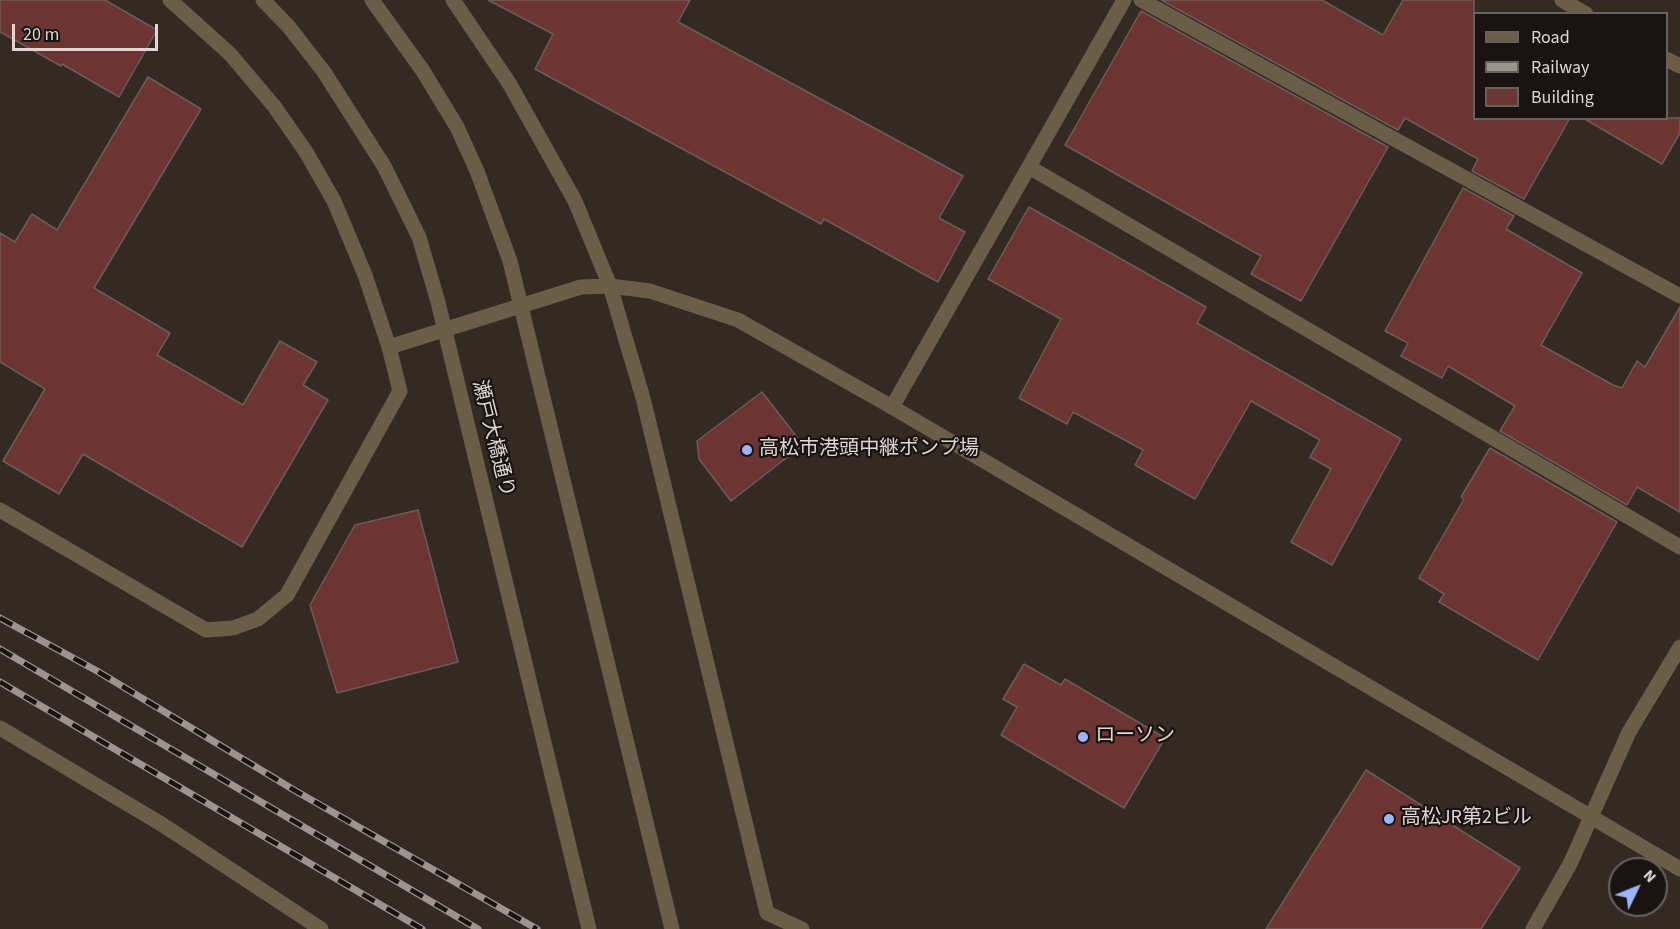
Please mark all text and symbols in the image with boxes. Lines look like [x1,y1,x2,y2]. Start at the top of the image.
scale bar [15,12,160,50]
legend [1473,12,1668,120]
text: 20 m [23,22,59,47]
text: Road [1531,25,1570,50]
text: Railway [1531,55,1590,80]
text: Building [1531,85,1594,110]
street label: 瀬戸大橋通り [466,378,518,500]
place label: 高松市港頭中継ポンプ場 [759,438,979,462]
marker: 高松市港頭中継ポンプ場 [740,443,754,457]
place label: ローソン [1095,725,1175,749]
marker: ローソン [1076,730,1090,744]
place label: 高松JR第2ビル [1401,807,1532,831]
marker: 高松JR第2ビル [1382,812,1396,826]
north arrow [1608,857,1668,917]
text: N [1638,865,1661,887]

